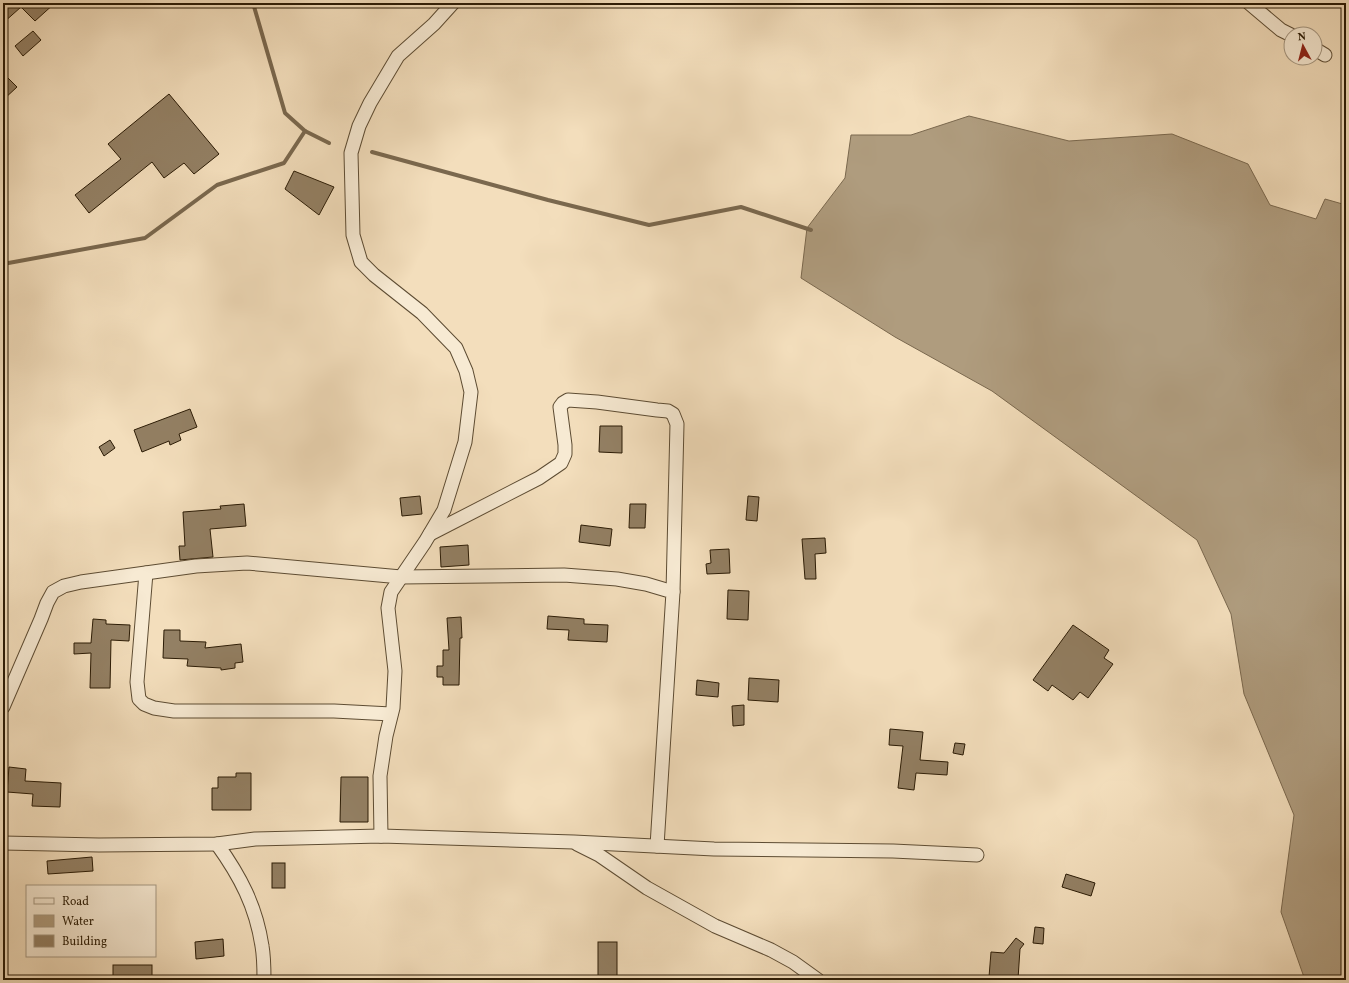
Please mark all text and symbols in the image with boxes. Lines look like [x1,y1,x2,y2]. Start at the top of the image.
north arrow [1283,26,1323,66]
text: N [1297,30,1307,45]
legend [26,885,156,957]
text: Road [62,894,89,910]
text: Water [62,914,94,930]
text: Building [62,934,107,950]

